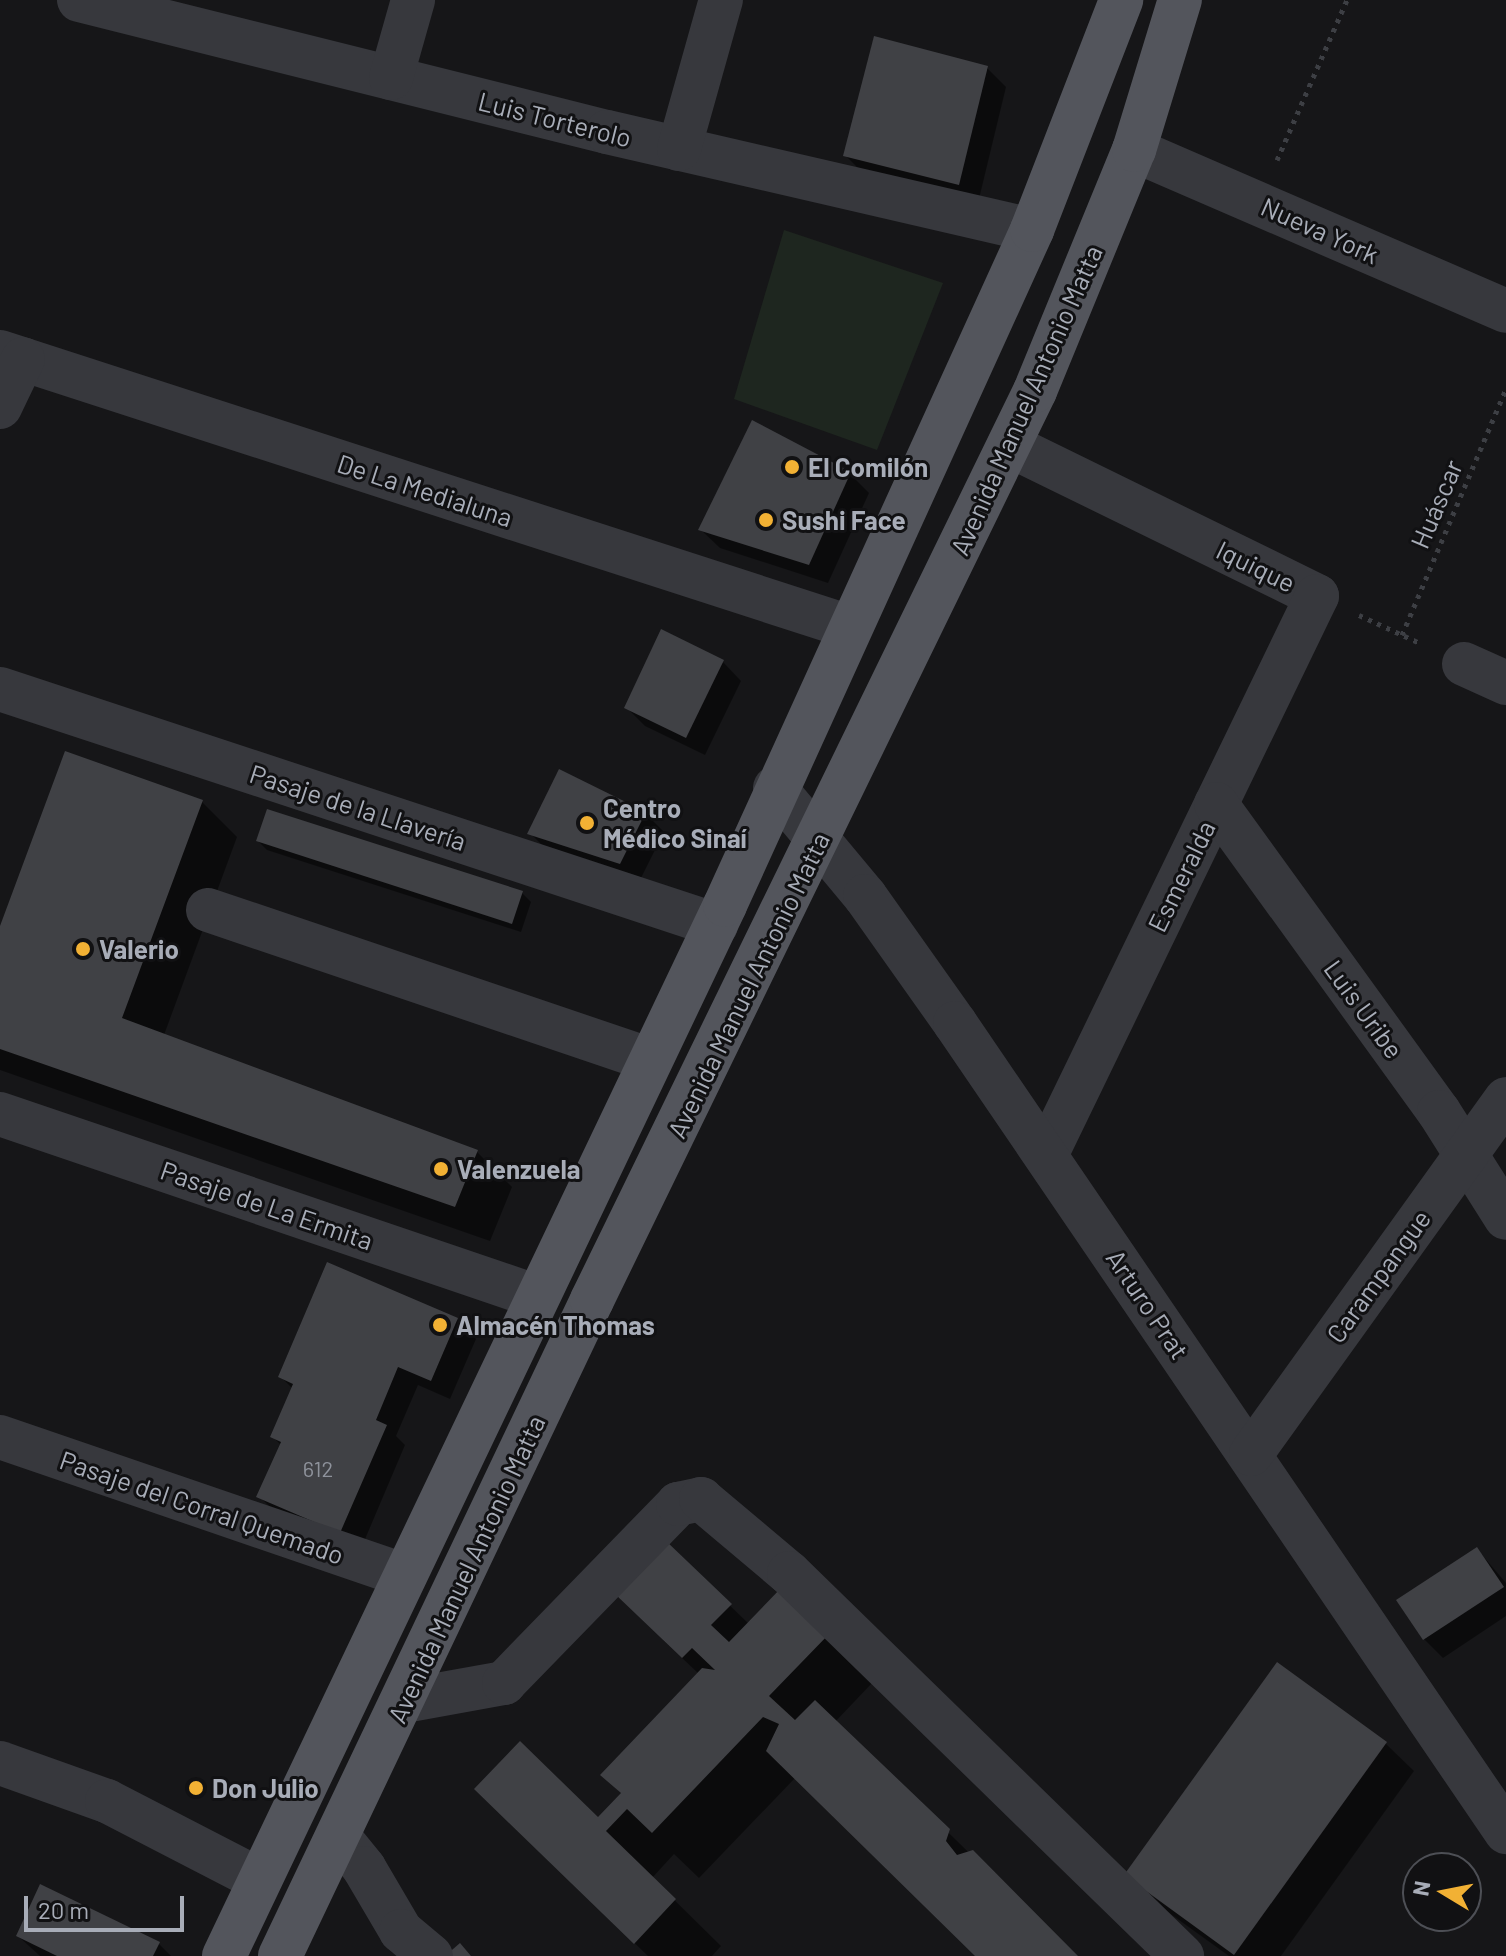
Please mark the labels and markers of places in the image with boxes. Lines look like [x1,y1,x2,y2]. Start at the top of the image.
place label: El Comilón [808,451,928,483]
marker: El Comilón [783,458,801,476]
place label: Sushi Face [782,504,906,536]
marker: Sushi Face [757,511,775,529]
place label: Centro Médico Sinaí [603,792,747,854]
marker: Centro Médico Sinaí [578,814,596,832]
place label: Valerio [99,933,179,965]
marker: Valerio [74,940,92,958]
place label: Valenzuela [457,1153,580,1185]
marker: Valenzuela [432,1160,450,1178]
place label: Almacén Thomas [456,1309,655,1341]
marker: Almacén Thomas [431,1316,449,1334]
place label: Don Julio [212,1772,319,1804]
marker: Don Julio [187,1779,205,1797]

